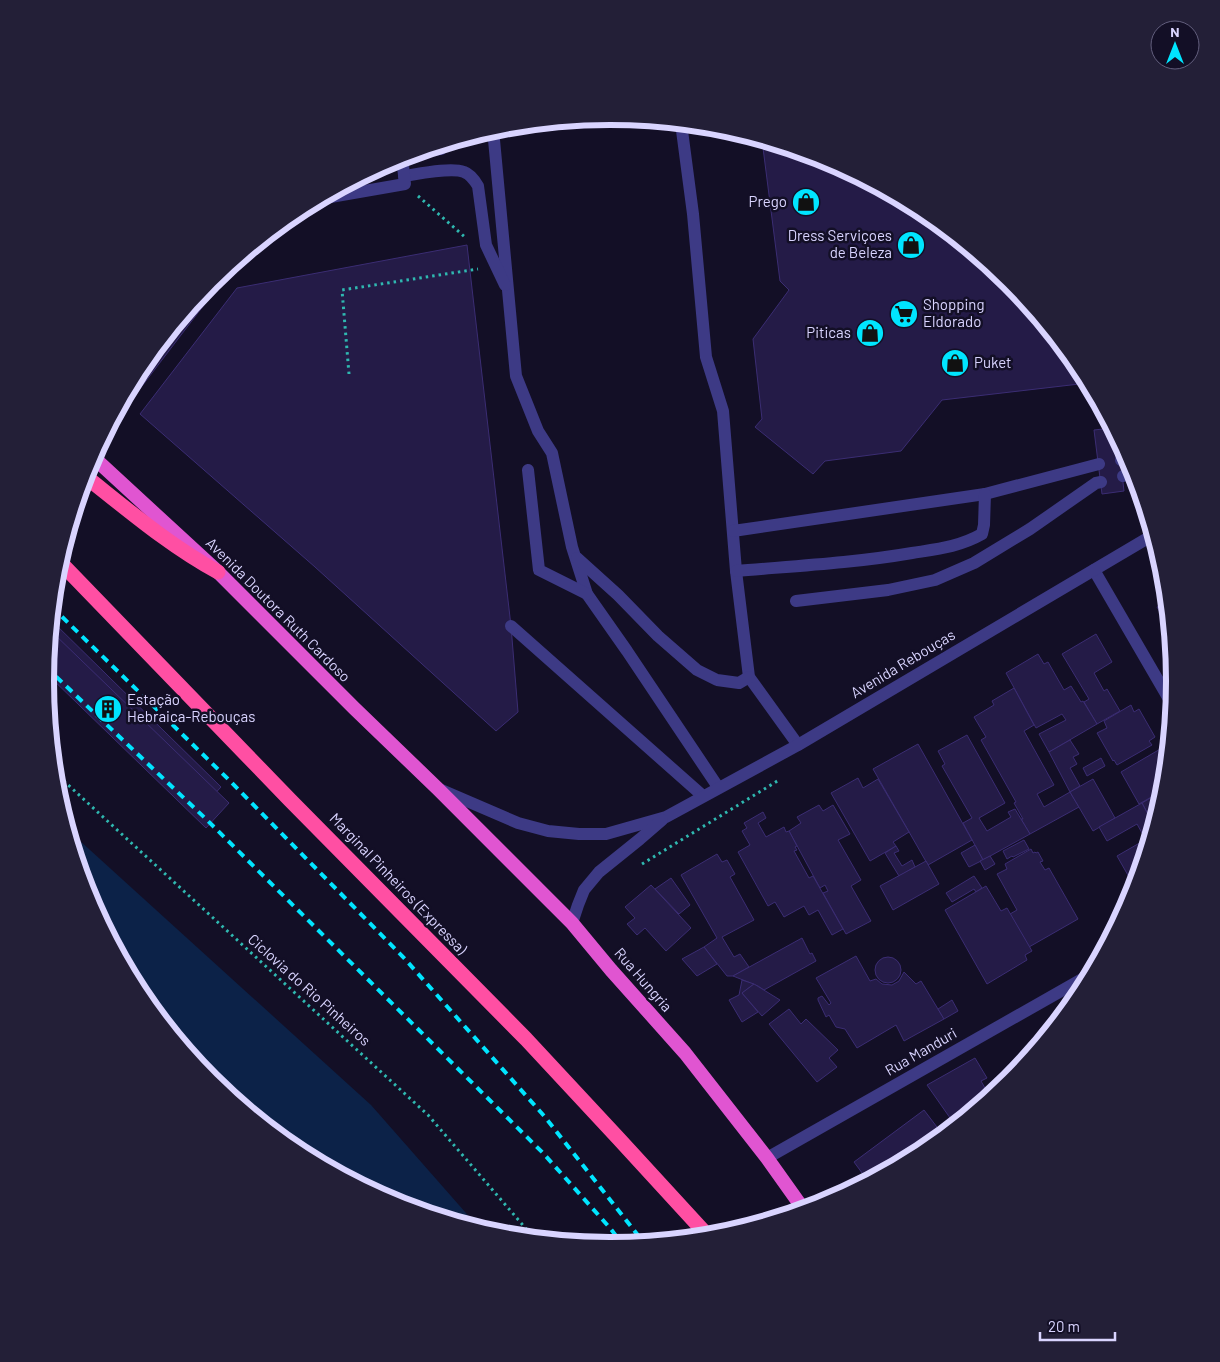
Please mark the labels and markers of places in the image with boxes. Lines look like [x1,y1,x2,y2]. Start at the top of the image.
shop icon: Prego [791,187,821,217]
place label: Prego [749,192,787,210]
place label: Dress Serviçoes de Beleza [788,226,892,261]
shop icon: Dress Serviçoes de Beleza [896,230,926,260]
place label: Shopping Eldorado [923,295,984,330]
supermarket icon: Shopping Eldorado [889,299,919,329]
shop icon: Piticas [855,318,885,348]
place label: Piticas [806,323,851,341]
shop icon: Puket [940,348,970,378]
place label: Puket [974,353,1012,371]
place label: Estação Hebraica-Rebouças [127,690,255,725]
building icon: Estação Hebraica-Rebouças [93,694,123,724]

